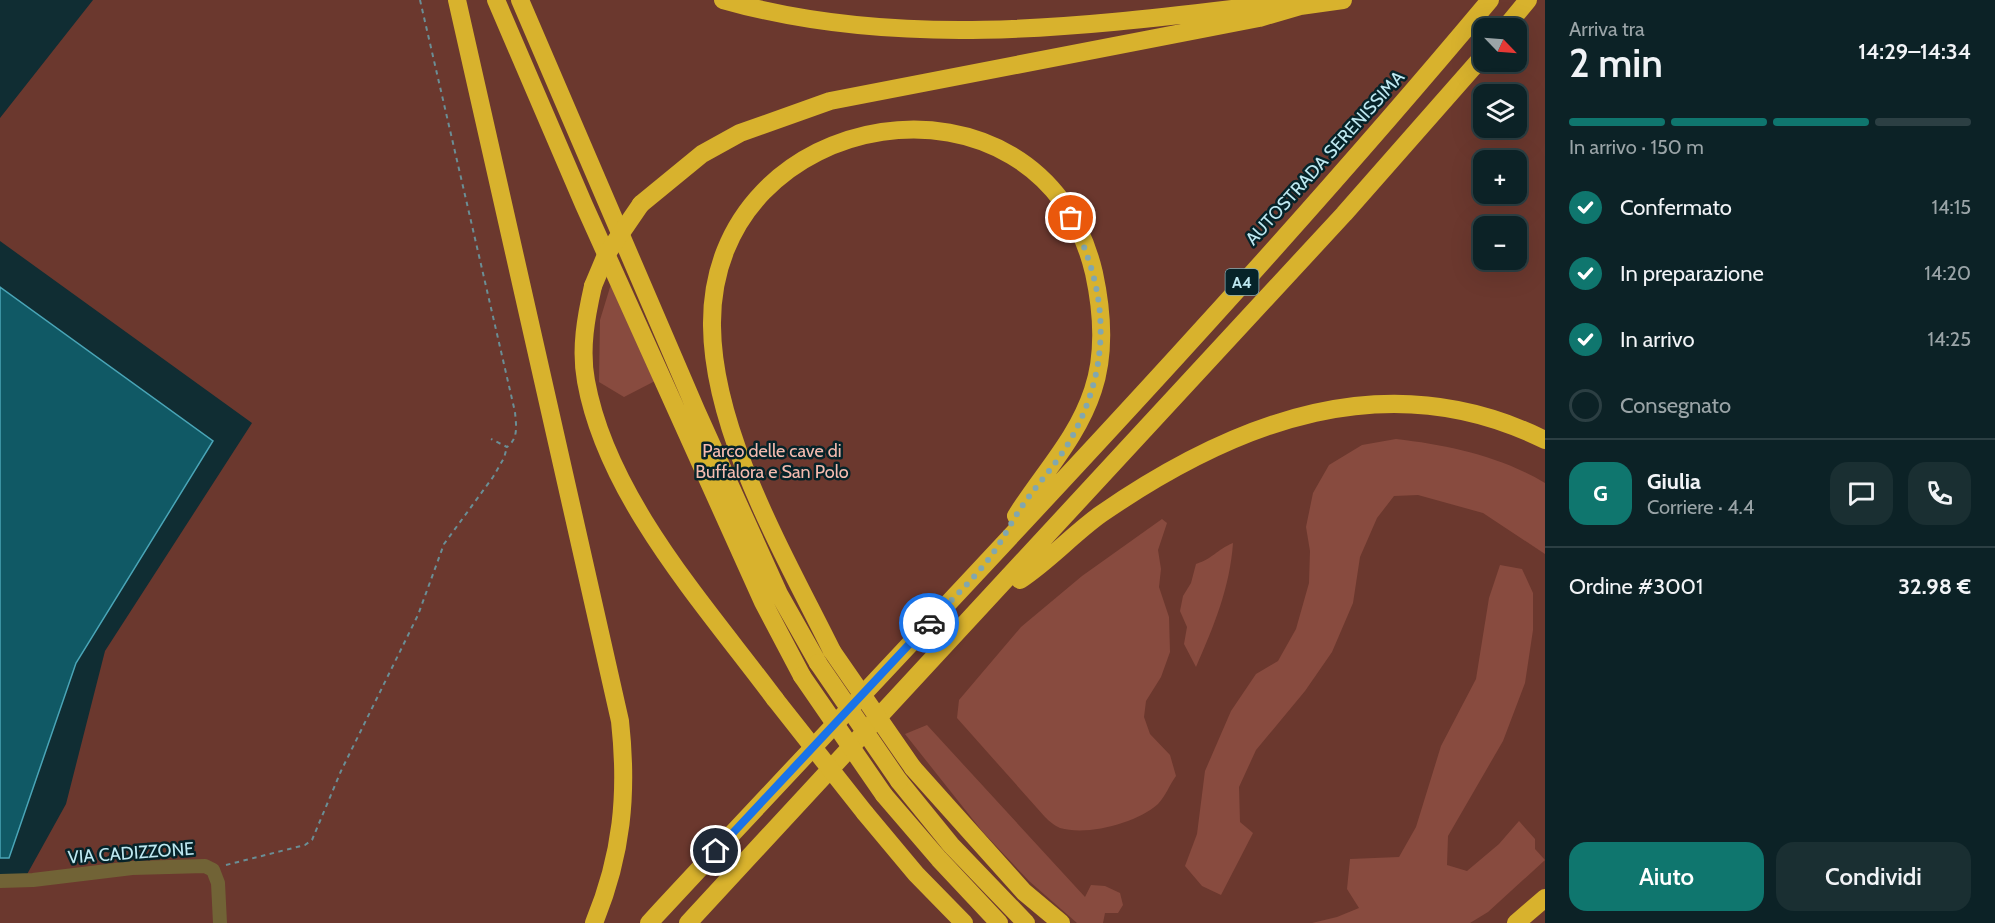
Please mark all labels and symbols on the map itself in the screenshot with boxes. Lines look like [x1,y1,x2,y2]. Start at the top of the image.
north arrow [1473,18,1527,72]
street label: AUTOSTRADA SERENISSIMA [1241,66,1409,250]
pin [1045,192,1096,243]
road number: A4 [1226,269,1258,295]
park label: Parco delle cave di Buffalora e San Polo [695,440,849,483]
courier [899,593,959,653]
pin [690,825,741,876]
street label: VIA CADIZZONE [67,838,195,868]

